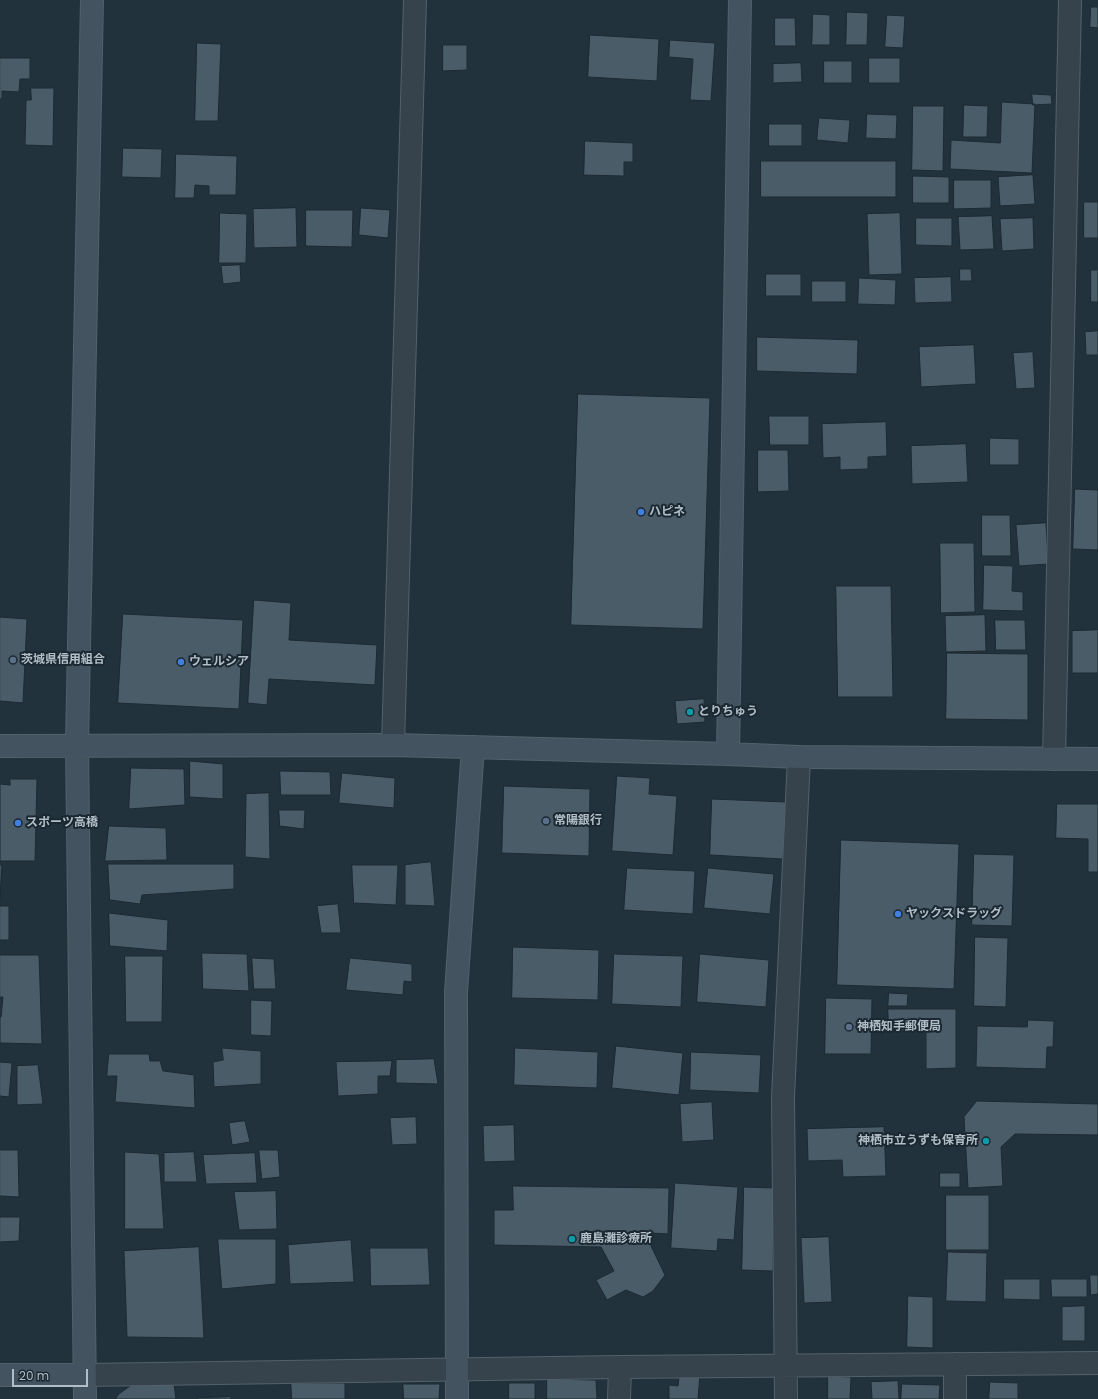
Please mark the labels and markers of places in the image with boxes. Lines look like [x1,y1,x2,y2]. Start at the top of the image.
place label: ハピネ [649,505,685,519]
marker: ハピネ [636,507,646,517]
place label: 茨城県信用組合 [21,653,105,667]
marker: 茨城県信用組合 [8,655,18,665]
place label: ウェルシア [189,655,249,669]
marker: ウェルシア [176,657,186,667]
place label: とりちゅう [698,705,758,719]
marker: とりちゅう [685,707,695,717]
place label: 常陽銀行 [554,814,602,828]
place label: スポーツ高橋 [26,816,98,830]
marker: 常陽銀行 [541,816,551,826]
marker: スポーツ高橋 [13,818,23,828]
place label: ヤックスドラッグ [906,907,1002,921]
marker: ヤックスドラッグ [893,909,903,919]
place label: 神栖知手郵便局 [857,1020,941,1034]
marker: 神栖知手郵便局 [844,1022,854,1032]
place label: 神栖市立うずも保育所 [858,1134,978,1148]
marker: 神栖市立うずも保育所 [981,1136,991,1146]
place label: 鹿島灘診療所 [580,1232,652,1246]
marker: 鹿島灘診療所 [567,1234,577,1244]

